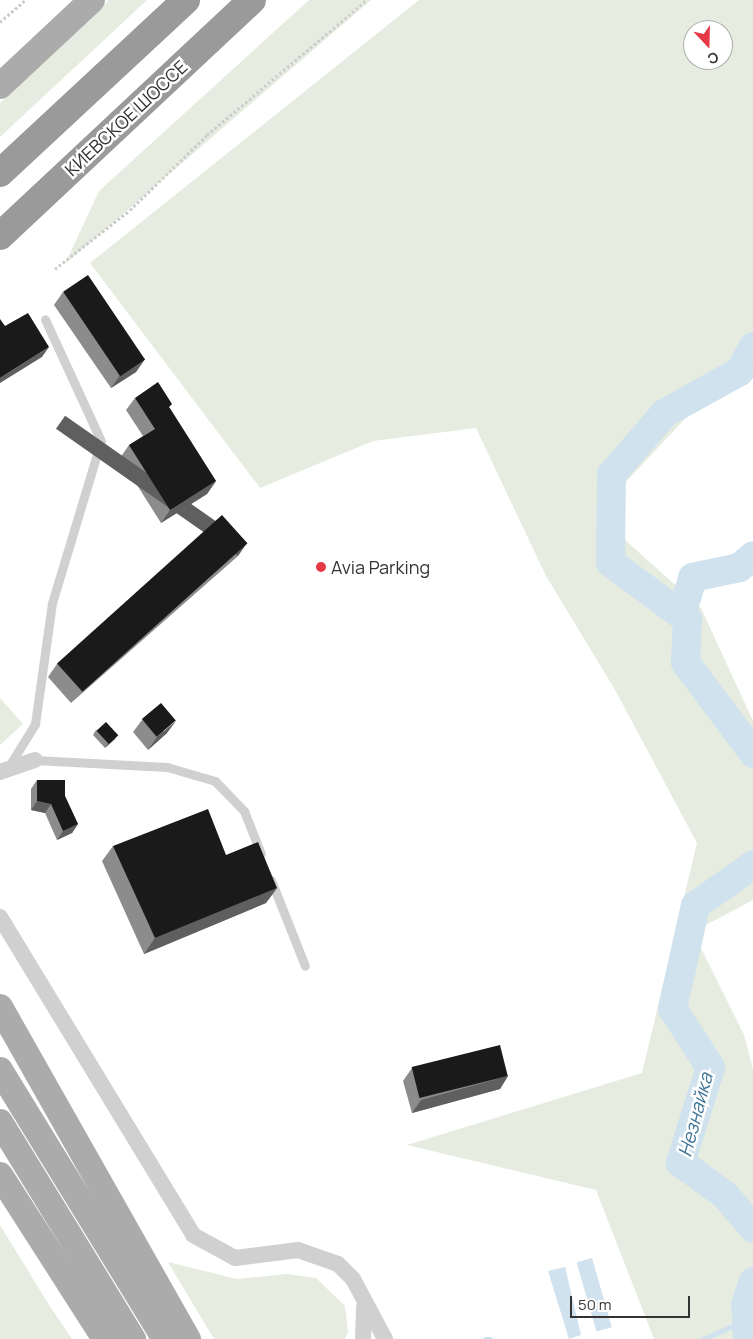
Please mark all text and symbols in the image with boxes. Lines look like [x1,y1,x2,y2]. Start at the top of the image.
north arrow [683,20,733,70]
text: С [705,48,721,69]
street label: КИЕВСКОЕ ШОССЕ [60,56,192,180]
place label: Avia Parking [331,556,430,578]
marker: Avia Parking [315,561,327,573]
water label: Незнайка [674,1071,718,1159]
scale bar [573,1286,693,1318]
text: 50 m [578,1294,612,1315]

